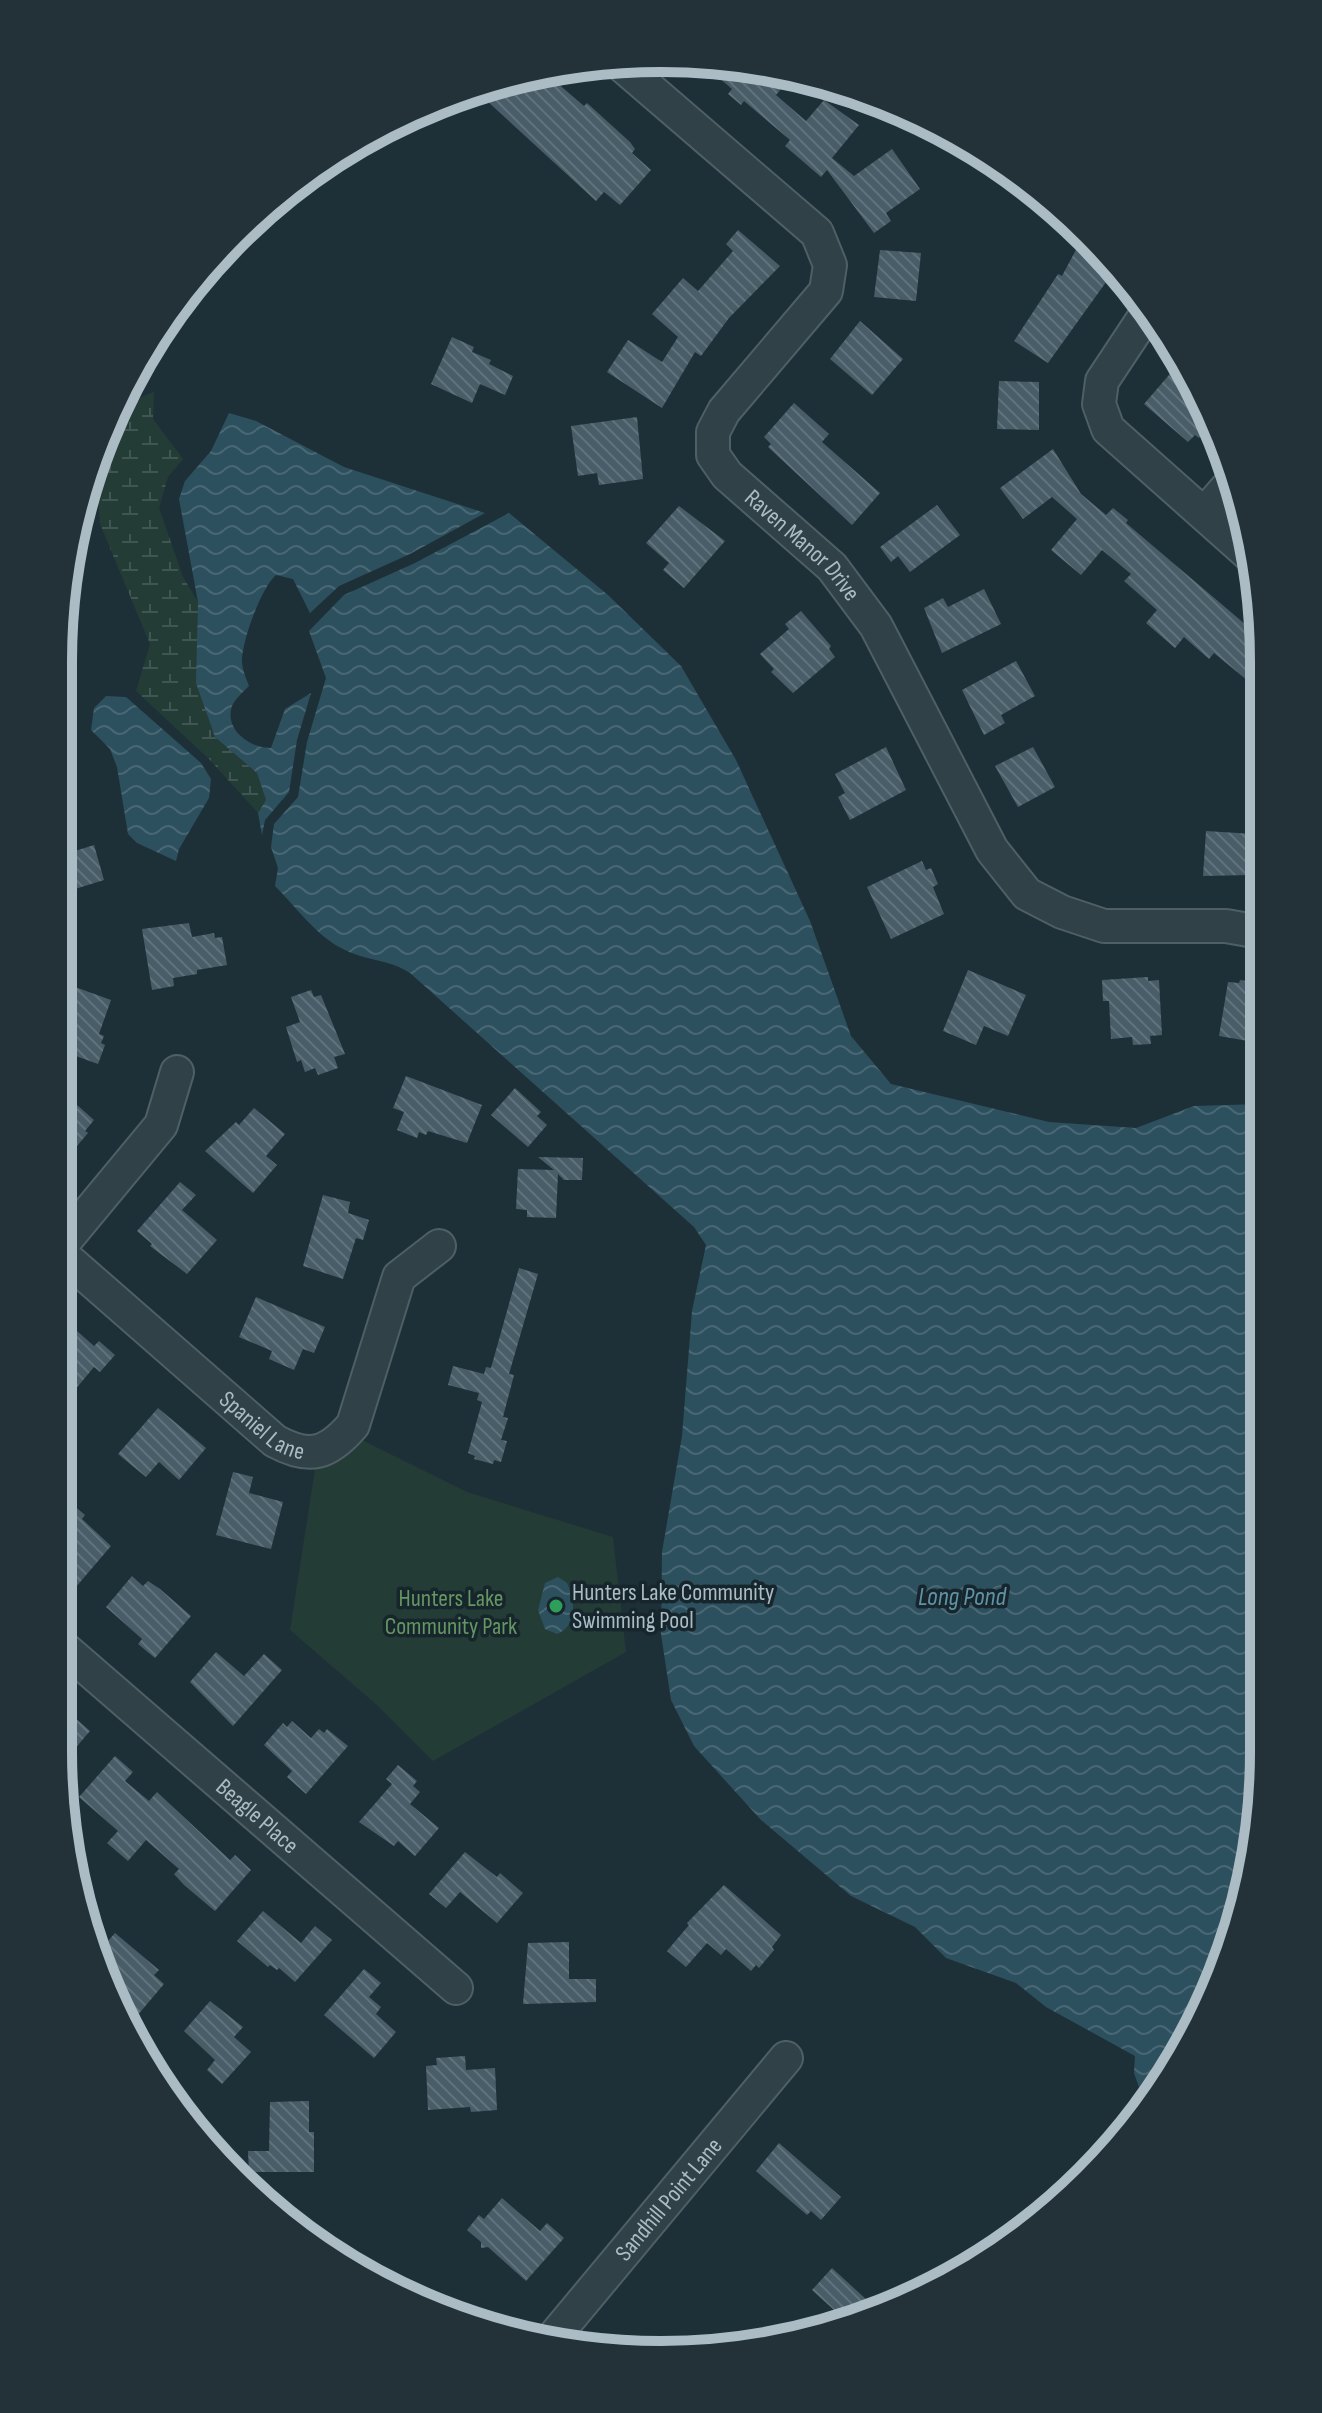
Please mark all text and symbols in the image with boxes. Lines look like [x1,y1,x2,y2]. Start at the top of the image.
street label: Raven Manor Drive [739,483,866,607]
street label: Spaniel Lane [213,1385,307,1466]
place label: Hunters Lake Community Swimming Pool [572,1578,774,1635]
water label: Long Pond [918,1582,1007,1613]
park label: Hunters Lake Community Park [385,1584,517,1641]
marker: Hunters Lake Community Swimming Pool [547,1597,565,1615]
street label: Beagle Place [210,1773,304,1860]
street label: Sandhill Point Lane [609,2132,728,2267]

